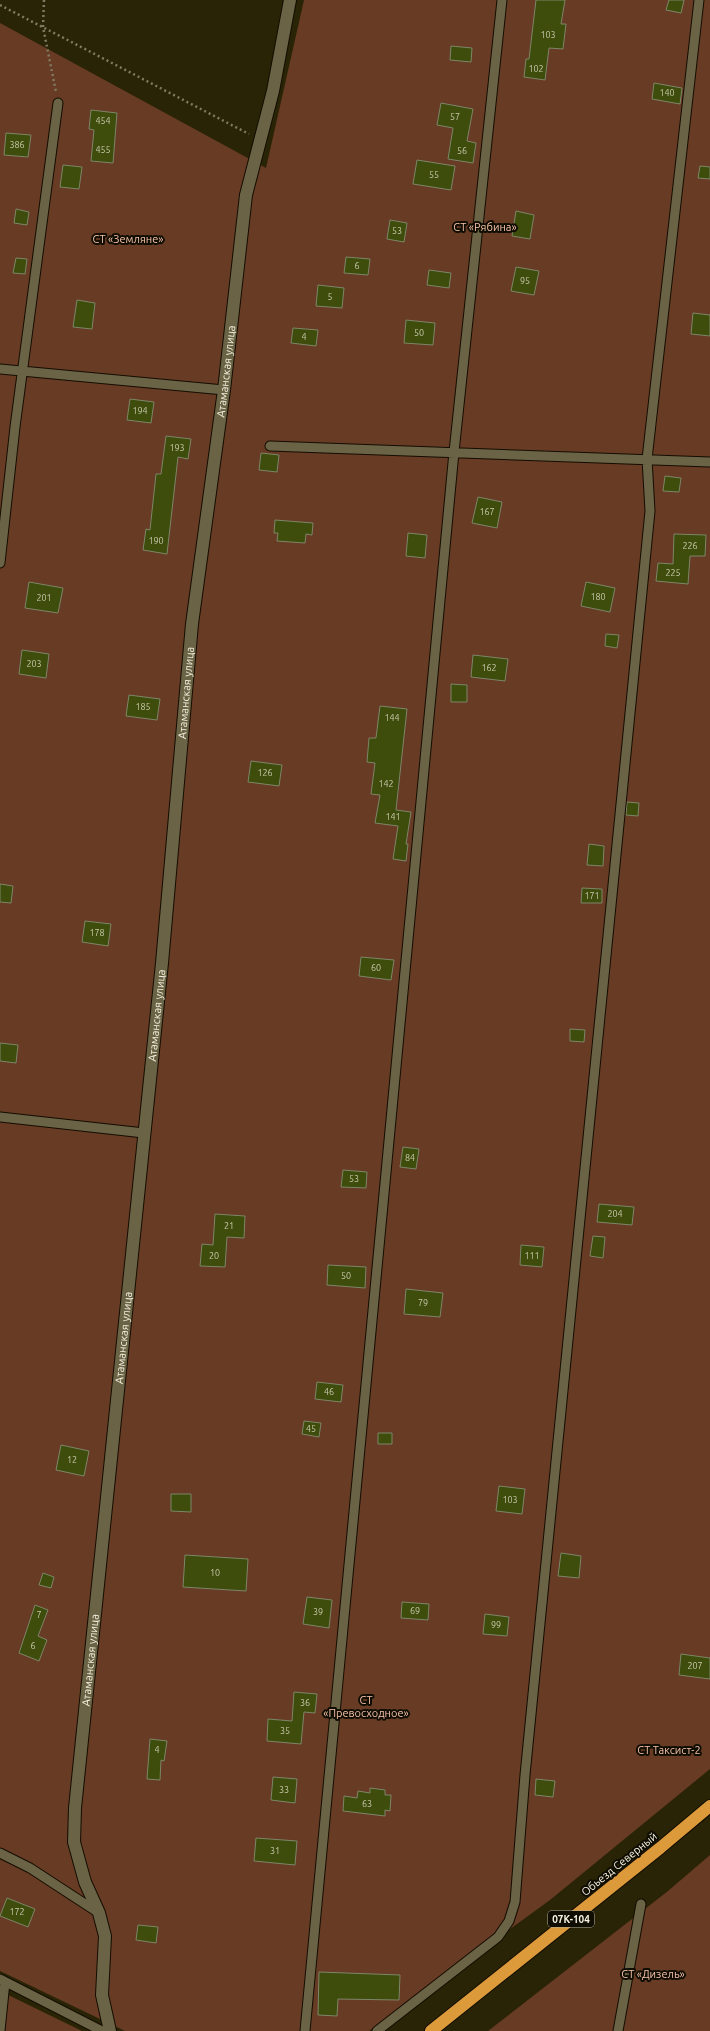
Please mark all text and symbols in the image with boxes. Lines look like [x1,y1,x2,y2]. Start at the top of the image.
house number: 103 [540,30,556,40]
house number: 102 [528,64,544,74]
house number: 140 [659,88,675,98]
house number: 57 [450,112,460,122]
house number: 454 [95,116,111,126]
house number: 386 [9,140,25,150]
house number: 455 [95,145,111,155]
house number: 56 [457,146,467,156]
house number: 55 [429,170,439,180]
park label: СТ «Рябина» [453,221,517,233]
house number: 53 [392,226,402,236]
park label: СТ «Земляне» [93,233,163,245]
house number: 6 [354,261,360,271]
house number: 95 [520,276,530,286]
house number: 5 [327,292,333,302]
street label: Атаманская улица [214,325,237,418]
house number: 50 [414,328,424,338]
house number: 4 [301,332,307,342]
house number: 194 [132,406,148,416]
house number: 193 [169,443,185,453]
house number: 167 [479,507,495,517]
house number: 190 [148,536,164,546]
house number: 226 [682,541,698,551]
house number: 225 [665,568,681,578]
house number: 180 [590,592,606,602]
house number: 201 [36,593,52,603]
street label: Атаманская улица [176,646,196,739]
house number: 203 [26,659,42,669]
house number: 162 [481,663,497,673]
house number: 185 [135,702,151,712]
house number: 144 [384,713,400,723]
house number: 126 [257,768,273,778]
house number: 142 [378,779,394,789]
house number: 141 [385,812,401,822]
house number: 171 [584,891,600,901]
house number: 178 [89,928,105,938]
house number: 60 [371,963,381,973]
street label: Атаманская улица [146,969,167,1062]
house number: 84 [405,1153,415,1163]
house number: 53 [349,1174,359,1184]
house number: 204 [607,1209,623,1219]
house number: 21 [224,1221,234,1231]
house number: 20 [209,1251,219,1261]
house number: 111 [524,1251,540,1261]
house number: 50 [341,1271,351,1281]
street label: Атаманская улица [113,1291,134,1384]
house number: 79 [418,1298,428,1308]
house number: 46 [324,1387,334,1397]
house number: 45 [306,1424,316,1434]
house number: 12 [67,1455,77,1465]
house number: 103 [502,1495,518,1505]
house number: 10 [210,1568,220,1578]
house number: 69 [410,1606,420,1616]
house number: 39 [313,1607,323,1617]
house number: 7 [36,1610,42,1620]
street label: Атаманская улица [80,1613,101,1707]
house number: 99 [491,1620,501,1630]
house number: 6 [30,1641,36,1651]
house number: 207 [687,1661,703,1671]
park label: СТ «Превосходное» [323,1694,409,1719]
house number: 36 [300,1698,310,1708]
house number: 35 [280,1726,290,1736]
park label: СТ Таксист-2 [637,1744,701,1756]
house number: 4 [154,1745,160,1755]
house number: 33 [279,1785,289,1795]
house number: 63 [362,1799,372,1809]
street label: Обьезд Северный [579,1830,659,1898]
house number: 31 [270,1846,280,1856]
house number: 172 [9,1907,25,1917]
road number: 07К-104 [548,1911,594,1927]
park label: СТ «Дизель» [621,1968,685,1980]

